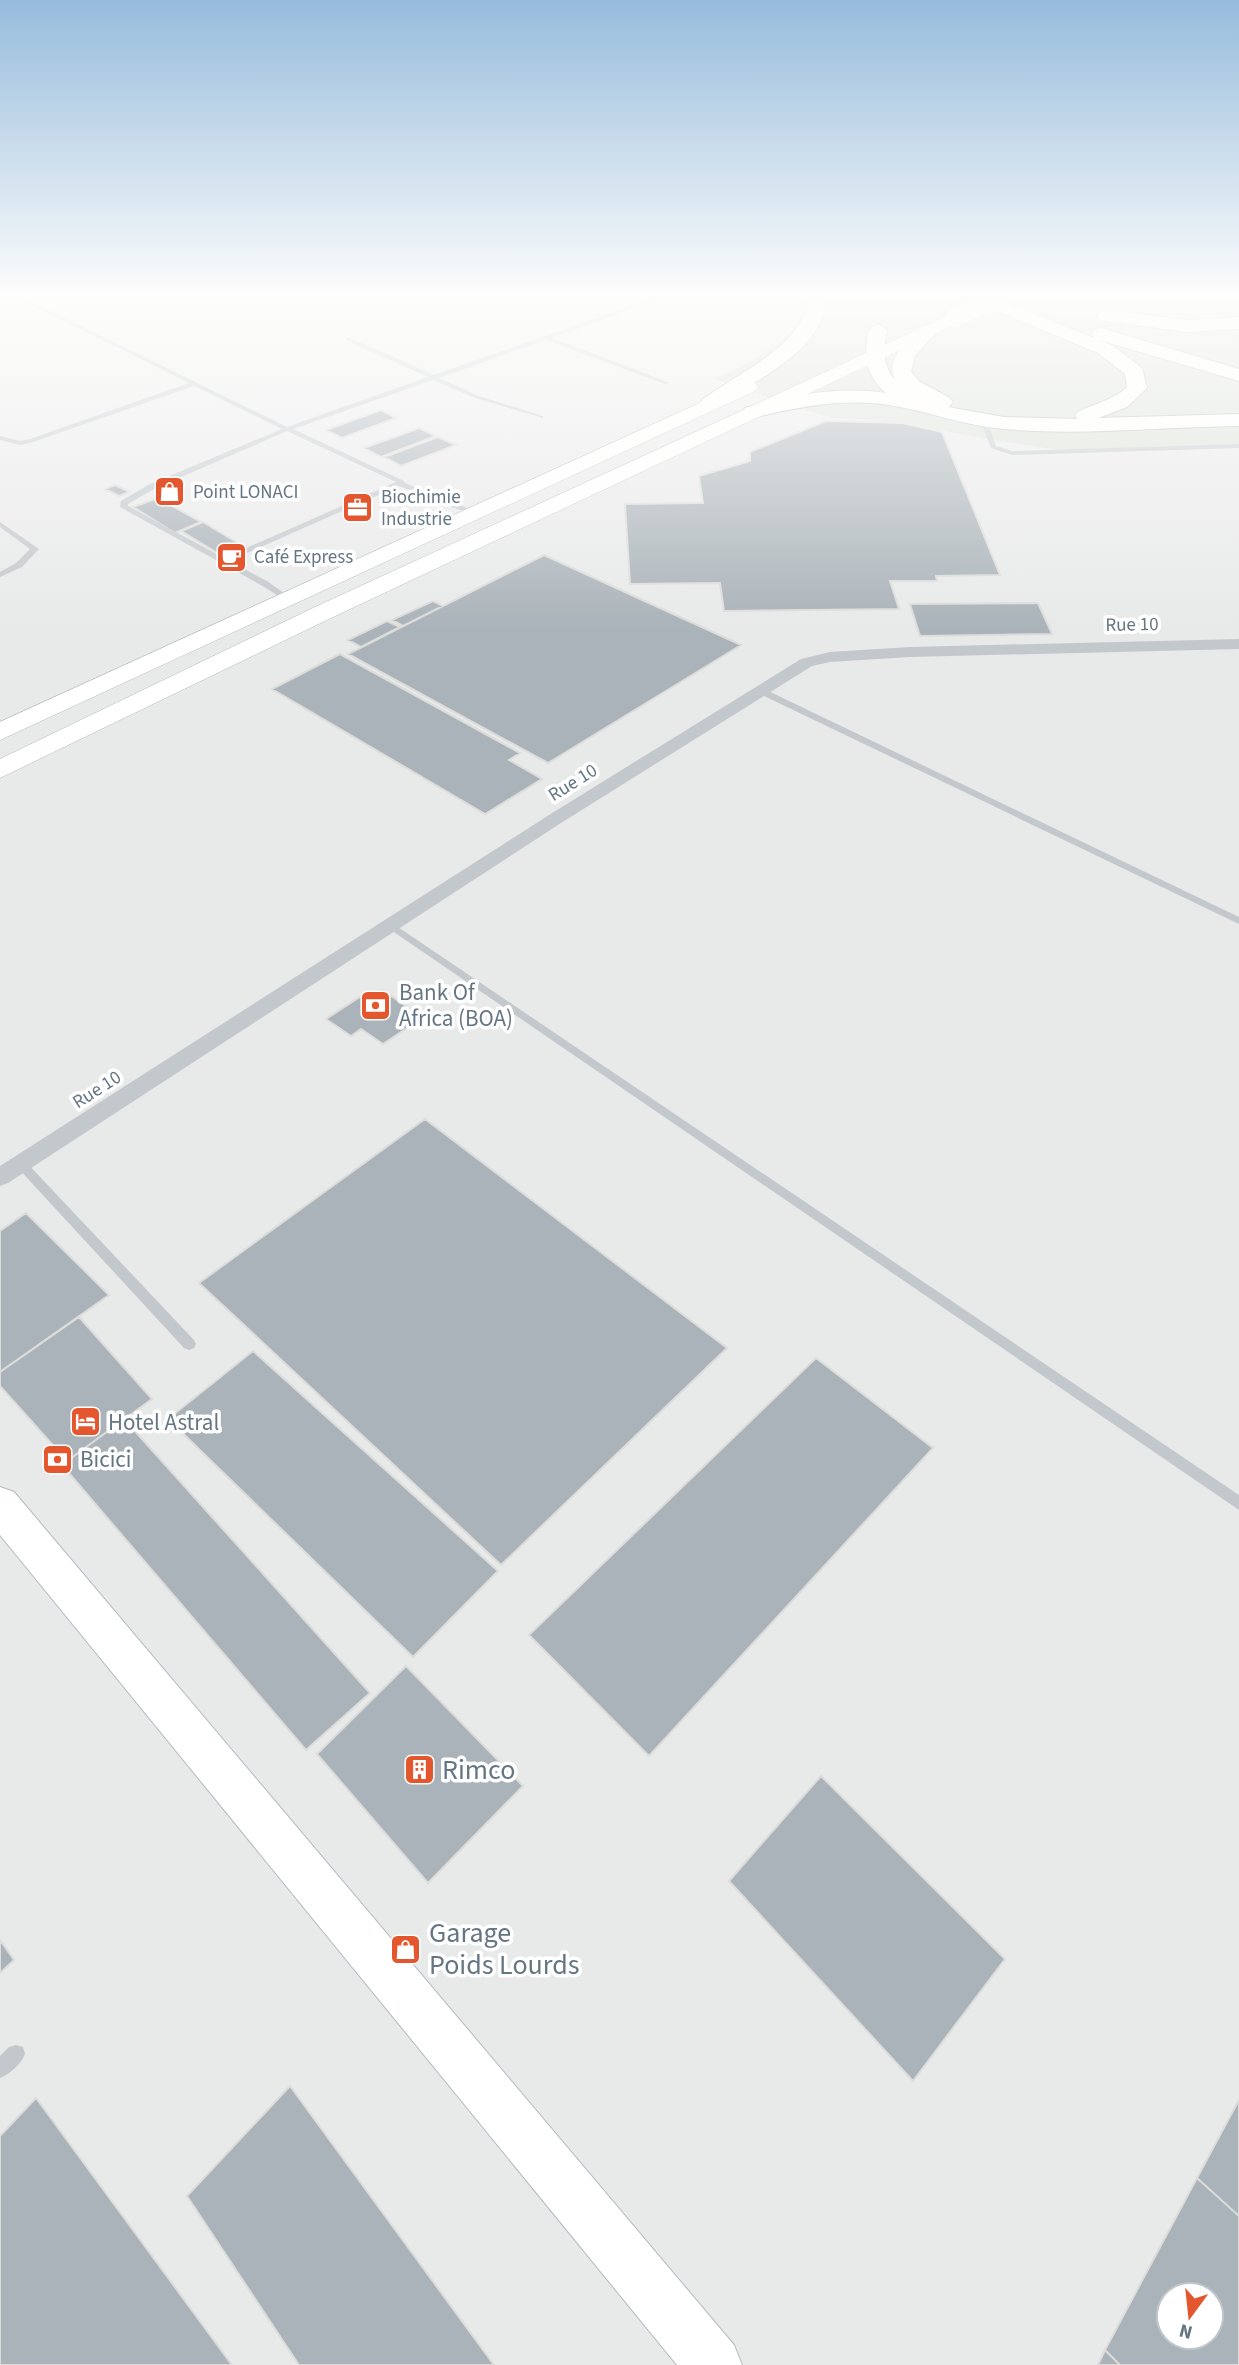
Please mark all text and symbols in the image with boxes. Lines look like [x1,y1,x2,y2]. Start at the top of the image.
shop icon: Point LONACI [153,475,187,509]
place label: Point LONACI [193,479,299,506]
place label: Biochimie Industrie [381,484,461,533]
office icon: Biochimie Industrie [341,491,375,525]
cafe icon: Café Express [214,540,248,574]
place label: Café Express [254,544,353,571]
street label: Rue 10 [1105,611,1159,639]
street label: Rue 10 [543,757,603,809]
place label: Bank Of Africa (BOA) [399,976,513,1035]
bank icon: Bank Of Africa (BOA) [359,988,393,1022]
street label: Rue 10 [67,1064,127,1116]
hotel icon: Hotel Astral [68,1405,102,1439]
place label: Hotel Astral [108,1406,219,1439]
bank icon: Bicici [40,1442,74,1476]
place label: Bicici [80,1443,131,1476]
place label: Rimco [442,1750,515,1790]
building icon: Rimco [402,1753,436,1787]
place label: Garage Poids Lourds [429,1913,580,1985]
shop icon: Garage Poids Lourds [389,1932,423,1966]
north arrow [1155,2281,1225,2351]
text: N [1176,2316,1196,2346]

